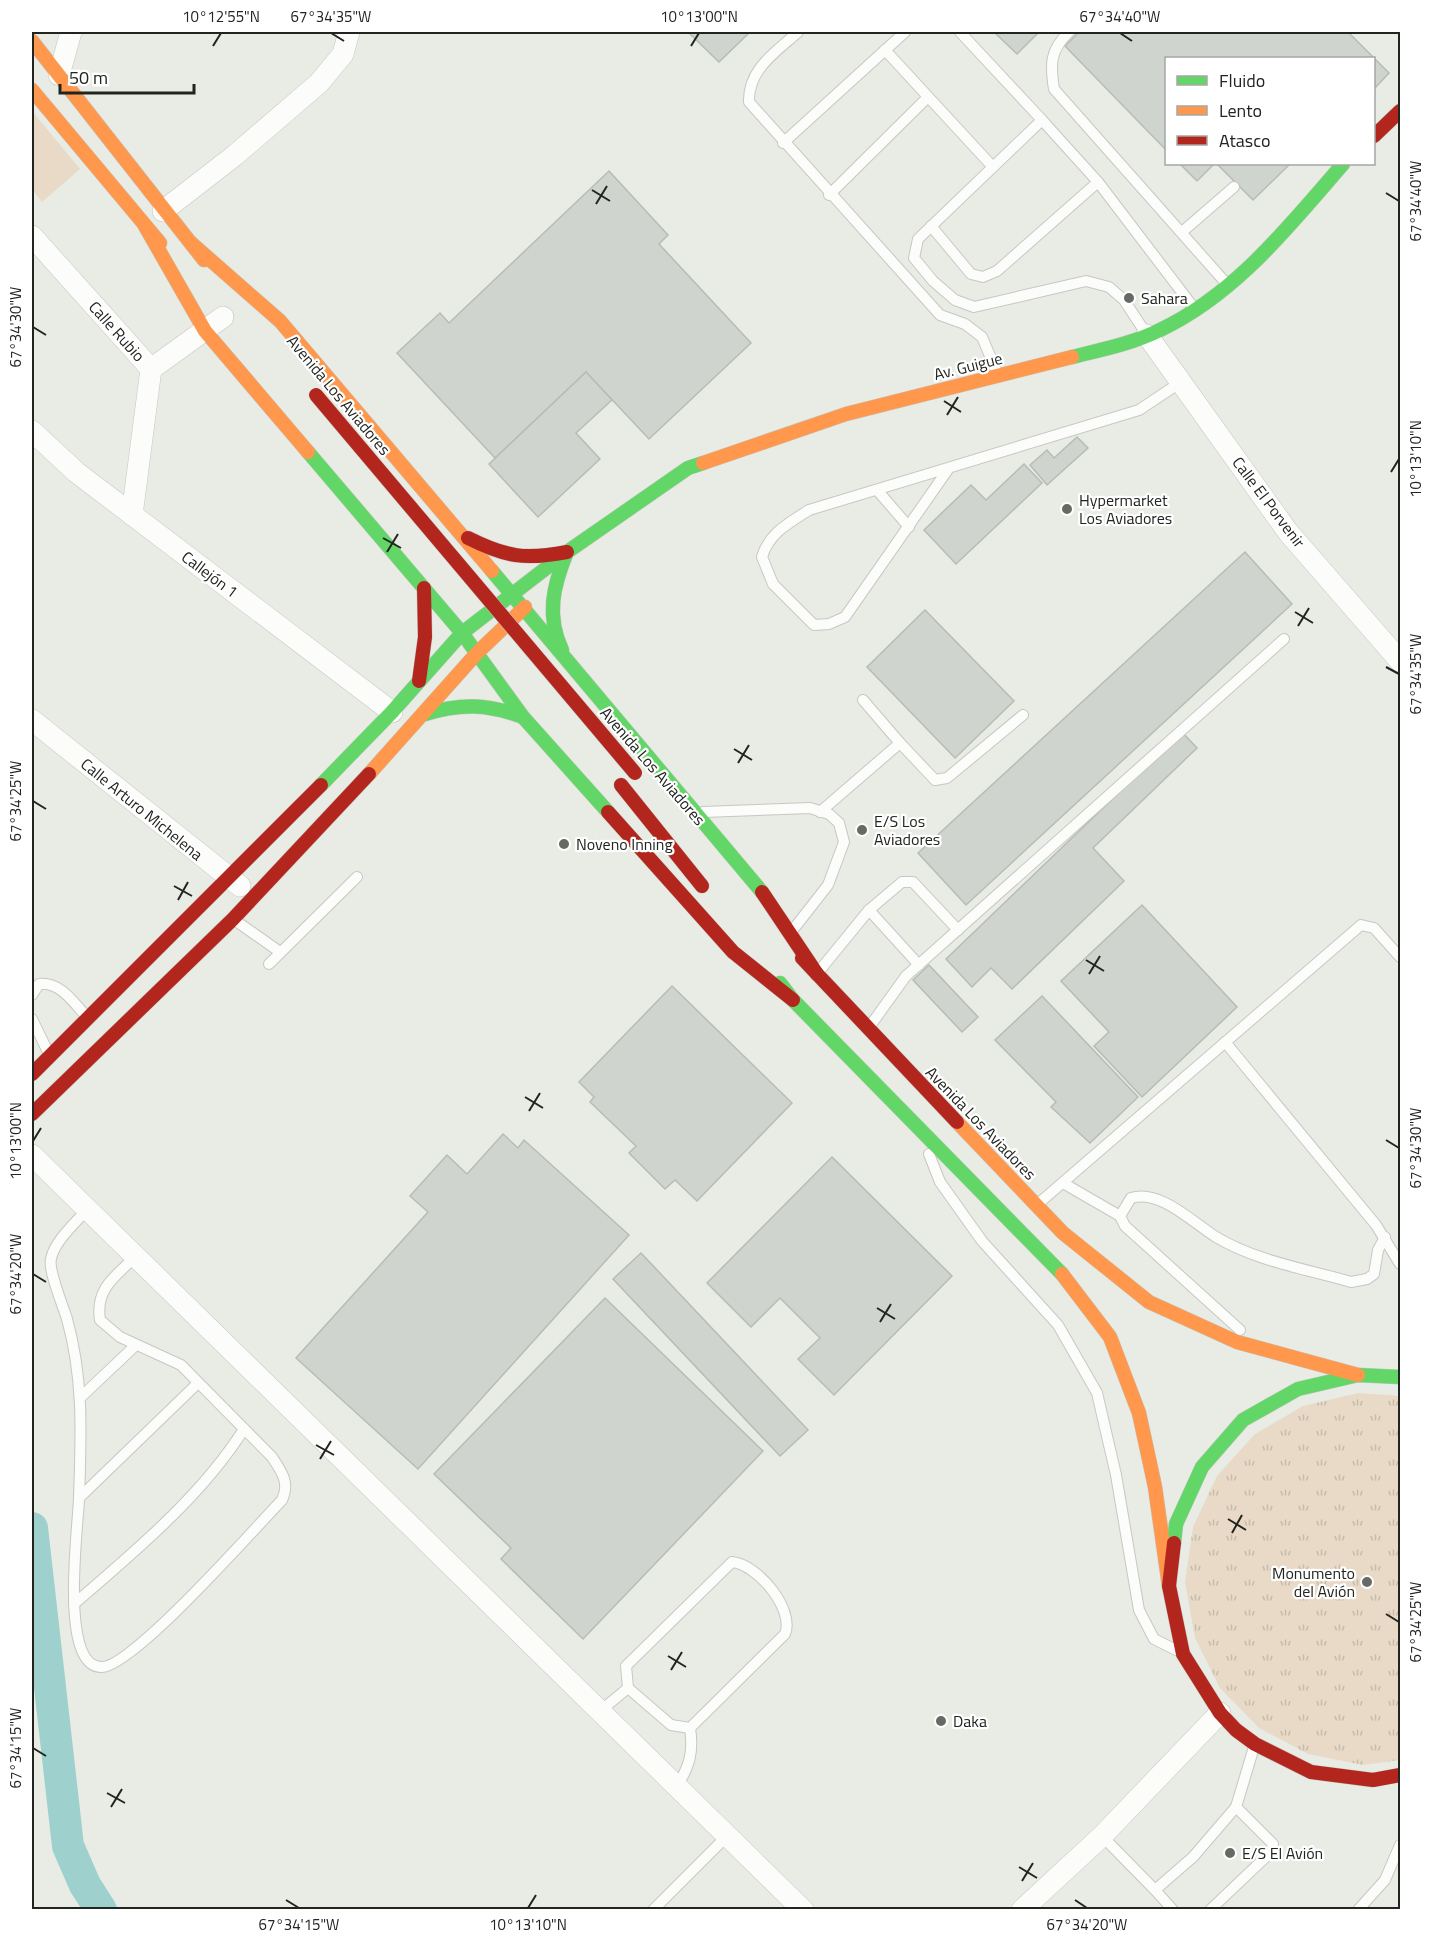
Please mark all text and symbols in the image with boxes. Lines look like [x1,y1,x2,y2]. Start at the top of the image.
text: 10°12'55"N [182,5,260,28]
text: 67°34'35"W [291,5,371,28]
text: 10°13'00"N [660,5,738,28]
text: 67°34'40"W [1080,5,1160,28]
scale bar [60,57,194,95]
legend [1165,57,1375,165]
text: 50 m [69,64,108,91]
text: Fluido [1219,67,1265,94]
text: Lento [1219,97,1262,124]
text: Atasco [1219,127,1270,154]
text: 67°34'40"W [1404,161,1427,241]
place label: Sahara [1141,286,1188,310]
text: 67°34'30"W [4,287,27,367]
marker: Sahara [1122,291,1136,305]
street label: Calle Rubio [83,295,151,367]
street label: Avenida Los Aviadores [282,330,396,460]
street label: Av. Guigue [931,346,1005,386]
text: 10°13'10"N [1404,420,1427,498]
street label: Calle El Porvenir [1227,451,1311,553]
place label: Hypermarket Los Aviadores [1079,488,1172,530]
marker: Hypermarket Los Aviadores [1060,502,1074,516]
street label: Callejón 1 [177,545,243,603]
text: 67°34'35"W [1404,634,1427,714]
street label: Avenida Los Aviadores [595,701,711,831]
street label: Calle Arturo Michelena [76,752,208,866]
text: 67°34'25"W [4,761,27,841]
place label: E/S Los Aviadores [874,809,940,851]
marker: E/S Los Aviadores [855,823,869,837]
place label: Noveno Inning [576,832,673,856]
marker: Noveno Inning [557,837,571,851]
street label: Avenida Los Aviadores [920,1061,1042,1185]
text: 10°13'00"N [4,1102,27,1180]
text: 67°34'30"W [1404,1108,1427,1188]
text: 67°34'20"W [4,1234,27,1314]
place label: Monumento del Avión [1272,1561,1355,1603]
marker: Monumento del Avión [1360,1575,1374,1589]
text: 67°34'25"W [1404,1582,1427,1662]
text: 67°34'15"W [4,1708,27,1788]
place label: Daka [953,1709,987,1733]
marker: Daka [934,1714,948,1728]
place label: E/S El Avión [1242,1841,1323,1865]
marker: E/S El Avión [1223,1846,1237,1860]
text: 67°34'15"W [259,1913,339,1936]
text: 10°13'10"N [489,1913,567,1936]
text: 67°34'20"W [1047,1913,1127,1936]

